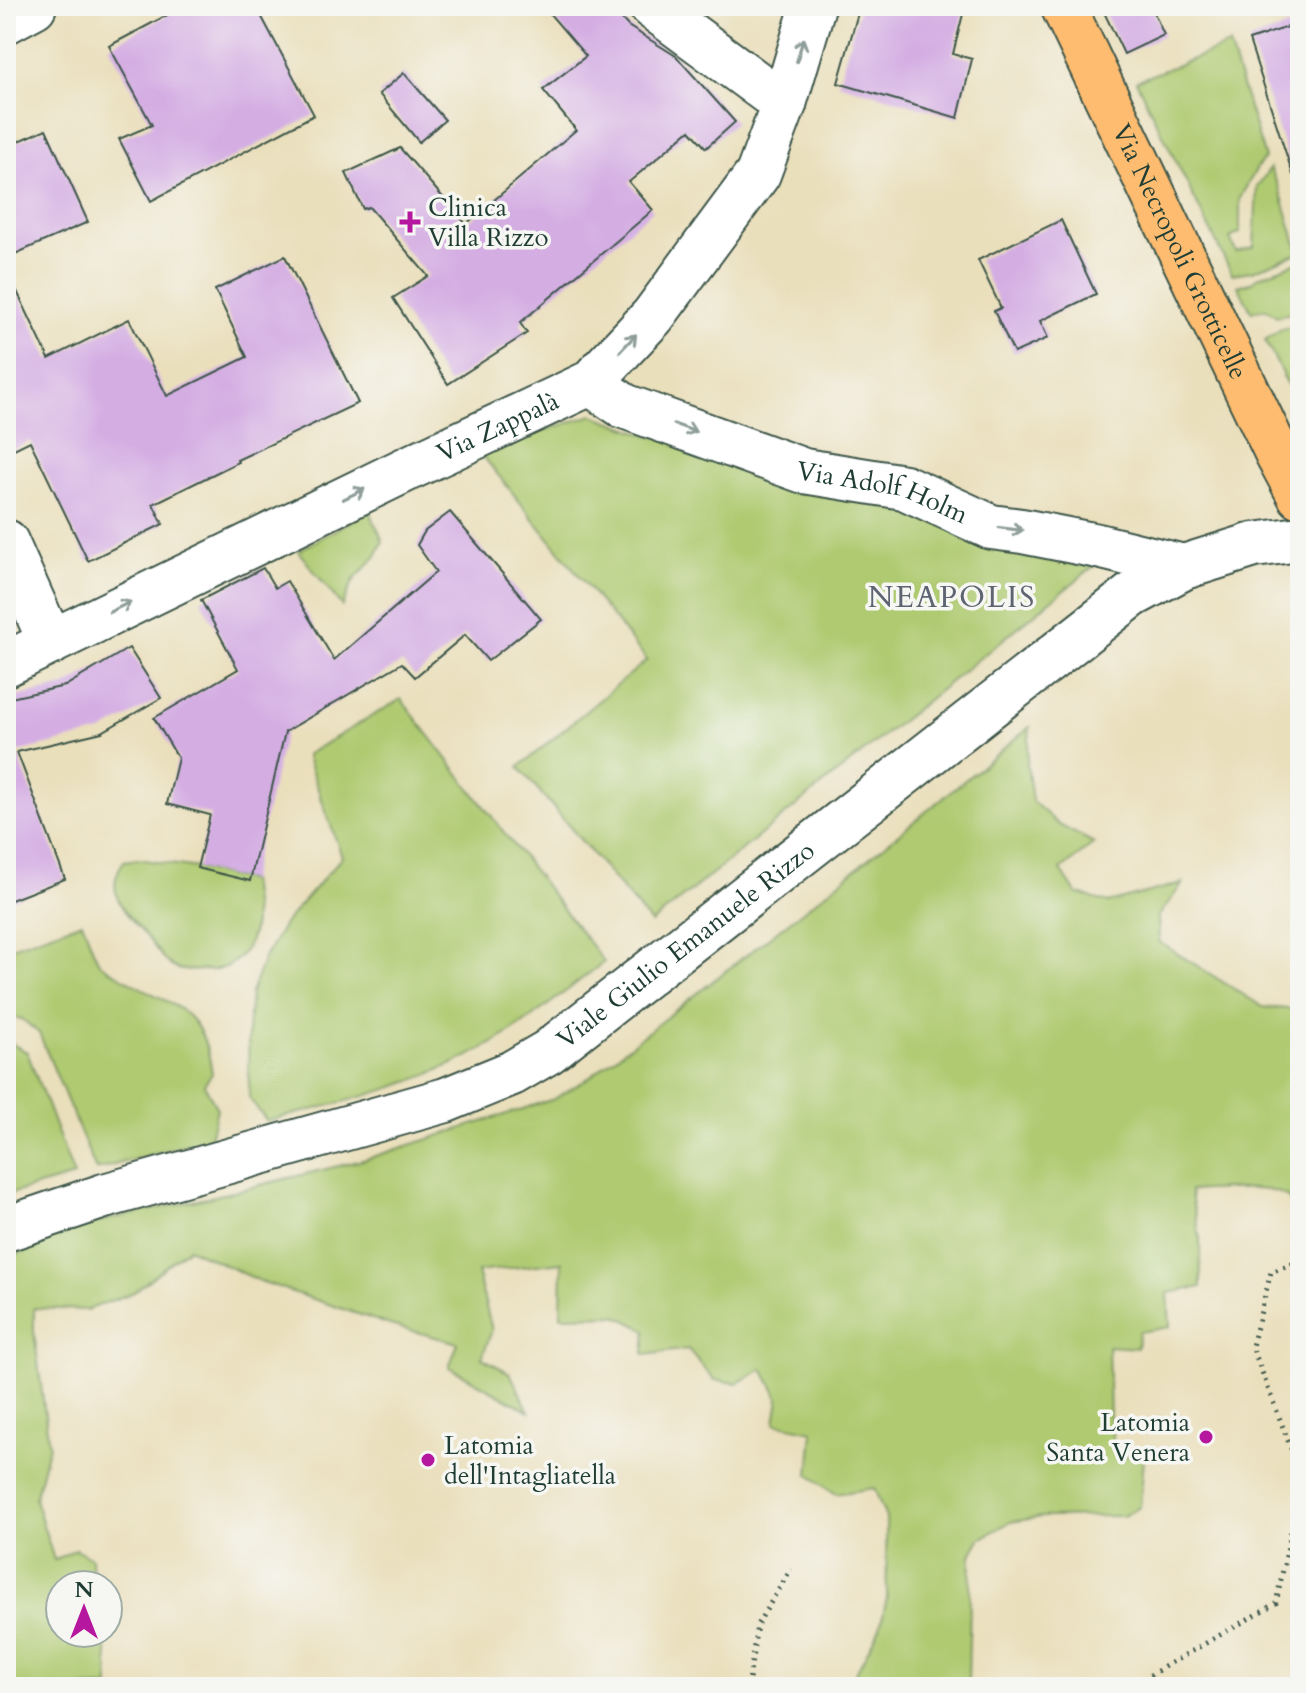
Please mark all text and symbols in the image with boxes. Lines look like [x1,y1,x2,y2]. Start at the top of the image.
one-way arrow [793,38,808,64]
street label: Via Necropoli Grotticelle [1104,118,1257,385]
place label: Clinica Villa Rizzo [428,190,548,255]
marker: Clinica Villa Rizzo [399,211,421,233]
one-way arrow [618,333,637,353]
street label: Via Zappalà [431,383,564,470]
one-way arrow [672,422,697,436]
street label: Via Adolf Holm [794,453,974,532]
one-way arrow [342,486,366,501]
one-way arrow [997,522,1024,537]
district label: NEAPOLIS [868,577,1036,618]
one-way arrow [108,599,132,615]
street label: Viale Giulio Emanuele Rizzo [549,833,822,1056]
place label: Latomia Santa Venera [1046,1405,1190,1470]
place label: Latomia dell'Intagliatella [444,1428,616,1493]
marker: Latomia Santa Venera [1197,1428,1215,1446]
marker: Latomia dell'Intagliatella [419,1451,437,1469]
north arrow [44,1569,124,1649]
text: N [74,1575,94,1605]

